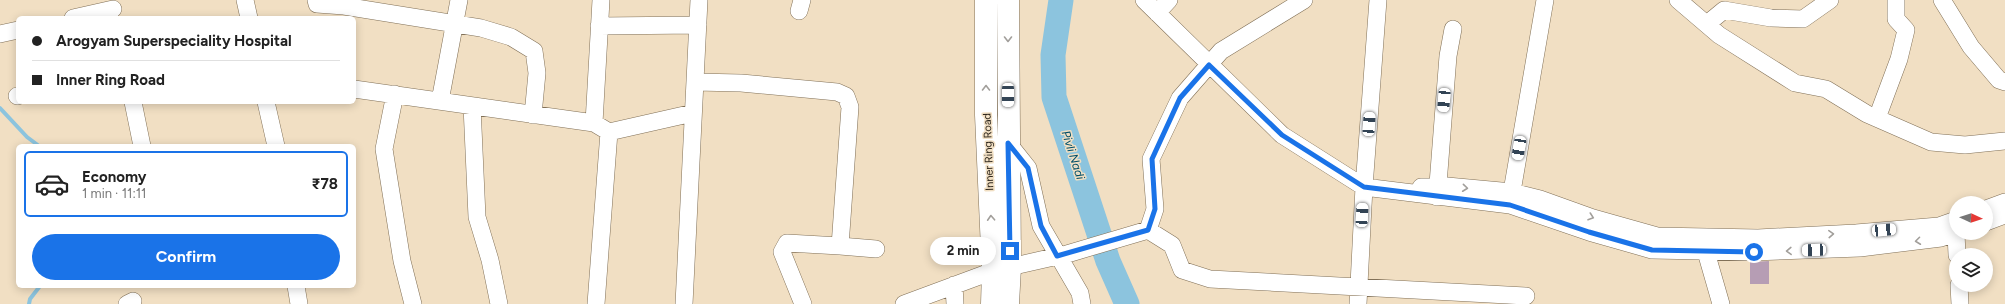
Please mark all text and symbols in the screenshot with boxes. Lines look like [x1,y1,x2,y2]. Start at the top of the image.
text: Arogyam Superspeciality Hospital [56,32,292,50]
one-way arrow [1004,36,1012,42]
text: Inner Ring Road [56,71,165,89]
car [1002,83,1014,107]
one-way arrow [982,85,990,91]
car [1437,88,1451,112]
car [1362,112,1376,136]
street label: Inner Ring Road [981,113,996,191]
water label: Pivli Nadi [1059,129,1088,181]
car [1511,135,1527,161]
icon: car [34,166,70,202]
text: Economy [82,168,147,186]
text: ₹78 [311,175,338,193]
one-way arrow [1462,183,1468,192]
text: 1 min · 11:11 [82,186,146,201]
north arrow [1949,196,1993,240]
map controls [1949,196,1993,292]
car [1355,203,1369,227]
one-way arrow [1587,213,1594,221]
one-way arrow [987,215,995,221]
car [1872,223,1896,237]
one-way arrow [1828,230,1834,238]
button: Confirm [32,234,340,280]
one-way arrow [1915,236,1921,245]
callout: 2 min [930,237,996,265]
route end [1001,242,1019,260]
text: 2 min [947,243,979,258]
route start [1745,243,1763,261]
car [1802,244,1826,256]
one-way arrow [1786,246,1792,255]
button: layers [1949,248,1993,292]

